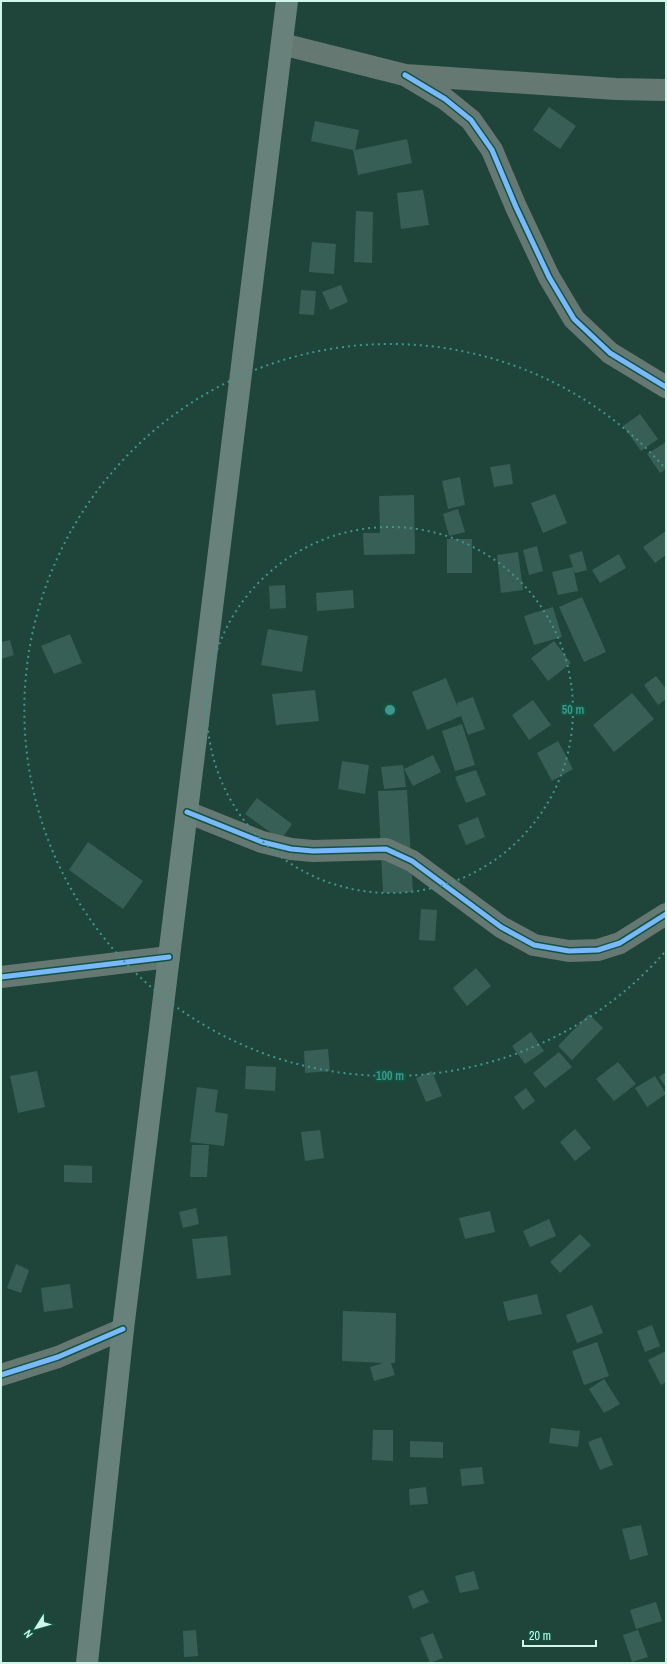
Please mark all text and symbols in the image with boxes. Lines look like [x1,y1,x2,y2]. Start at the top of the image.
text: 50 m [562,702,584,718]
centre of rings [383,703,397,717]
text: 100 m [376,1068,404,1084]
north arrow [16,1608,56,1648]
scale bar [523,1622,596,1648]
text: N [20,1627,36,1641]
text: 20 m [529,1628,551,1644]

